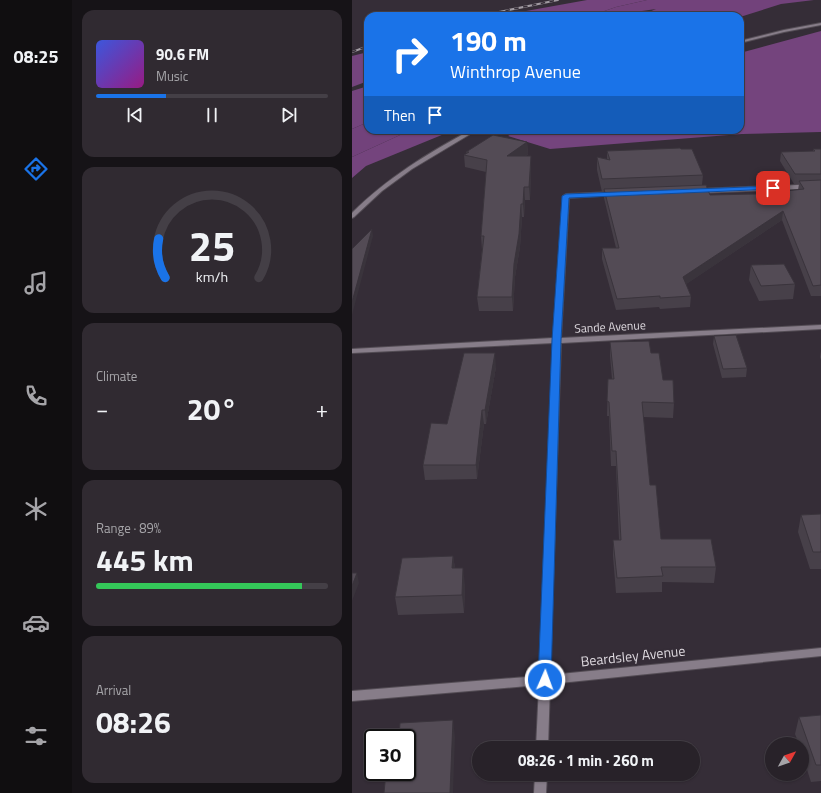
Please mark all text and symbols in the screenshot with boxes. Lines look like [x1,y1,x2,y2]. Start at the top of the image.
text: 190 m [450,19,527,62]
icon: right [384,28,436,80]
text: 08:25 [14,43,58,70]
text: 90.6 FM [156,43,209,66]
text: Winthrop Avenue [450,58,581,85]
text: Music [156,66,188,86]
icon: previous [124,104,146,126]
icon: pause [201,104,223,126]
icon: next [278,104,300,126]
text: Then [384,104,416,127]
icon: arrive [424,104,446,126]
icon: directions [22,155,50,183]
pin [756,171,790,205]
icon: arrive [762,177,784,199]
text: 25 [189,214,235,277]
text: km/h [196,265,228,287]
icon: music [22,269,50,297]
street label: Sande Avenue [574,315,646,338]
text: Climate [96,366,137,386]
icon: phone [22,382,50,410]
text: 20° [187,386,237,432]
text: − [96,392,108,426]
text: + [316,392,328,426]
icon: climate [22,495,50,523]
text: Range · 89% [96,518,161,538]
text: 445 km [96,537,194,583]
icon: car [22,609,50,637]
street label: Beardsley Avenue [580,640,686,671]
position arrow [524,659,566,701]
text: Arrival [96,680,131,700]
text: 08:26 [96,699,171,745]
icon: filters [22,722,50,750]
speed limit sign: 30 [364,729,416,781]
north arrow [765,737,809,781]
map controls [765,737,809,781]
text: 08:26 · 1 min · 260 m [518,749,654,772]

